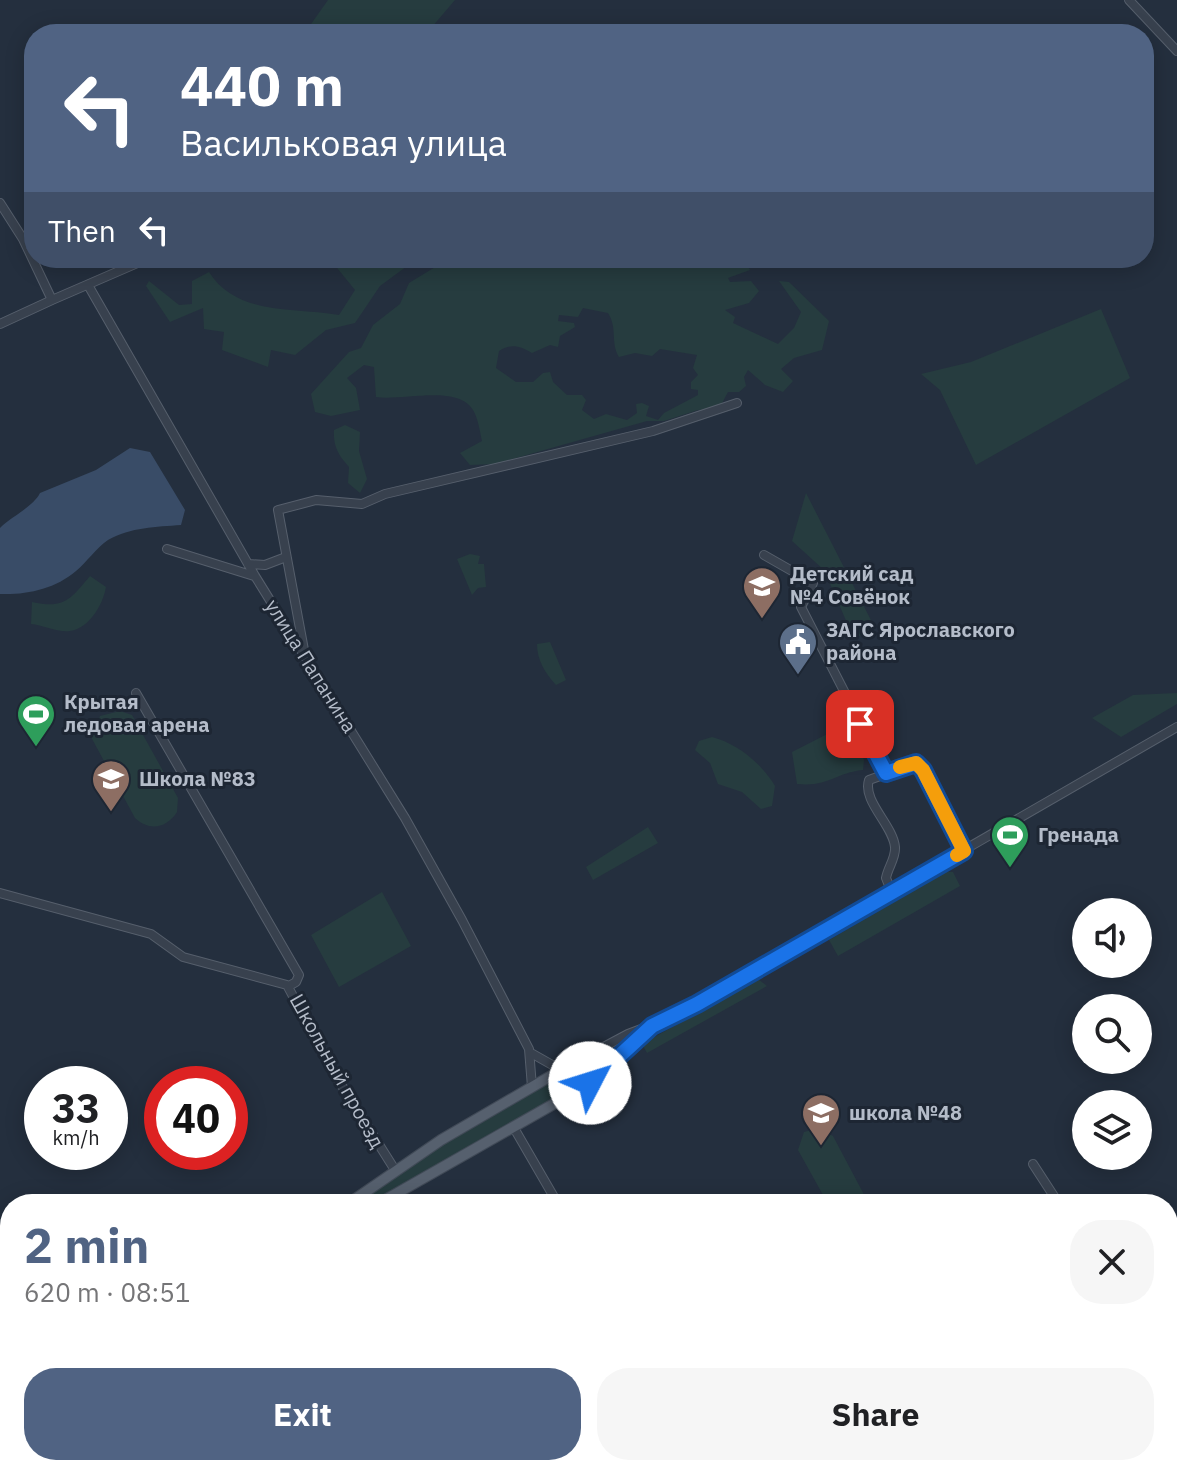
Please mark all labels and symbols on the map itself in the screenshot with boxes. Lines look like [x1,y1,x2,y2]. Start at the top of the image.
place label: Детский сад №4 Совёнок [790,560,913,610]
school or university icon: Детский сад №4 Совёнок [741,565,783,620]
street label: улица Папанина [259,594,364,738]
place label: ЗАГС Ярославского района [826,616,1015,666]
public building icon: ЗАГС Ярославского района [777,621,819,676]
place label: Крытая ледовая арена [64,688,210,738]
pin [826,690,894,758]
sports icon: Крытая ледовая арена [15,693,57,748]
school or university icon: Школа №83 [90,758,132,813]
place label: Школа №83 [139,765,256,792]
sports icon: Гренада [989,814,1031,869]
place label: Гренада [1038,821,1119,848]
street label: Школьный проезд [284,989,391,1153]
position arrow [548,1041,632,1125]
speed limit sign: 40 [144,1066,248,1170]
school or university icon: школа №48 [800,1092,842,1147]
place label: школа №48 [849,1099,962,1126]

